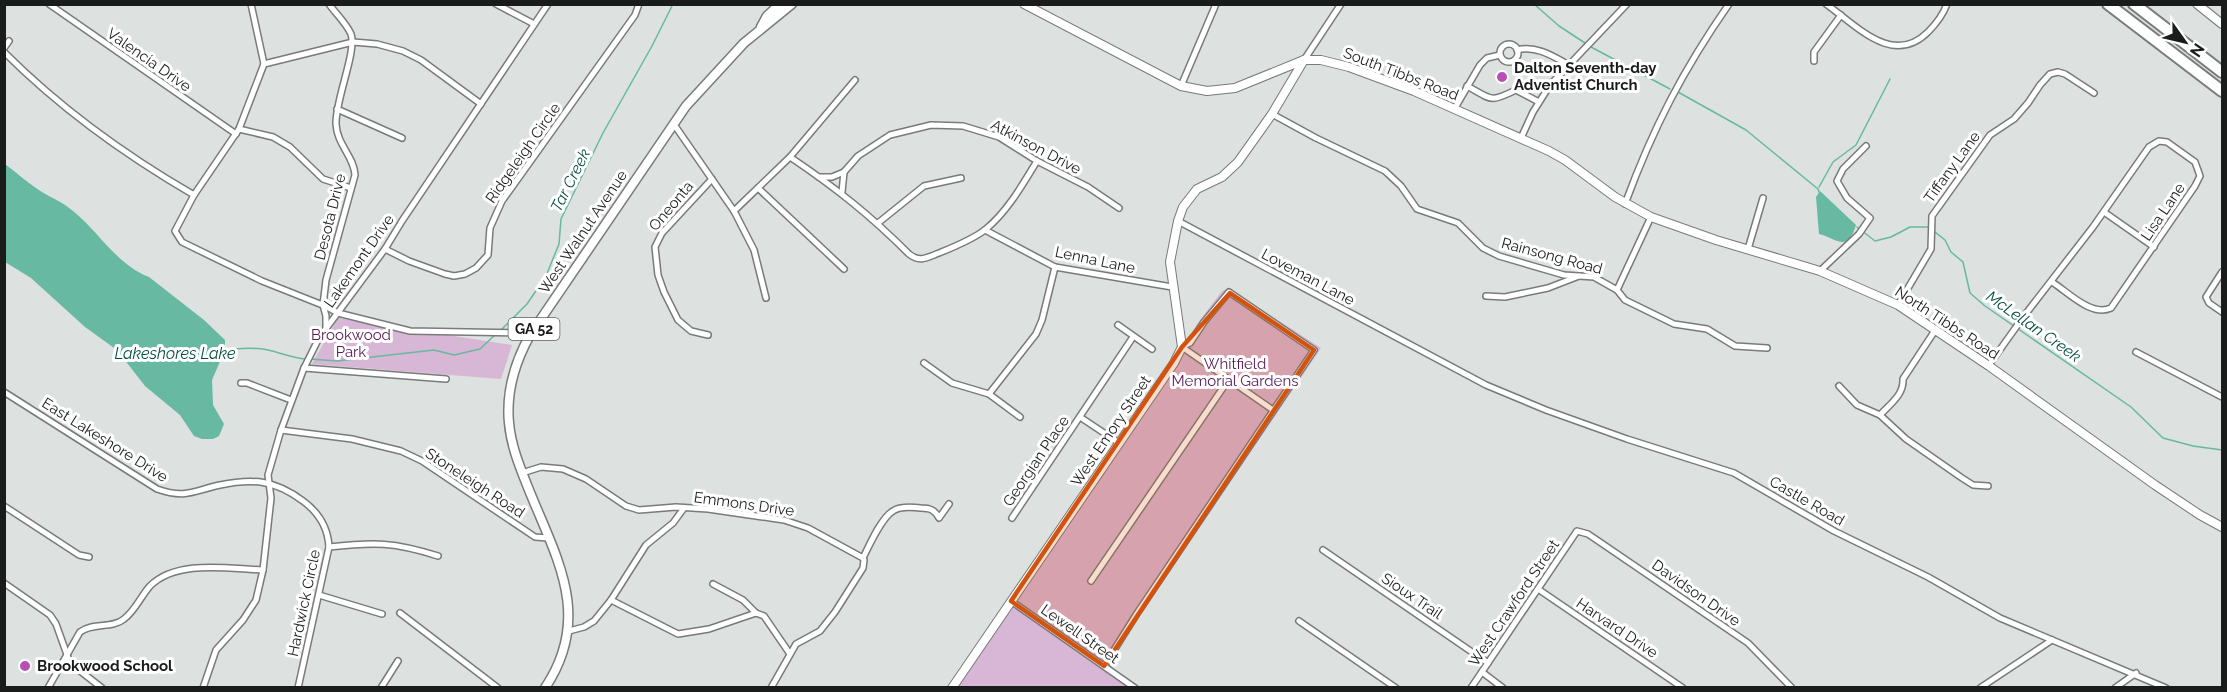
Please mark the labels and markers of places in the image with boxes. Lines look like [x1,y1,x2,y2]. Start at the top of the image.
place label: Dalton Seventh-day Adventist Church [1514,59,1657,94]
marker: Dalton Seventh-day Adventist Church [1495,70,1509,84]
place label: Brookwood School [37,657,173,675]
marker: Brookwood School [18,659,32,673]

